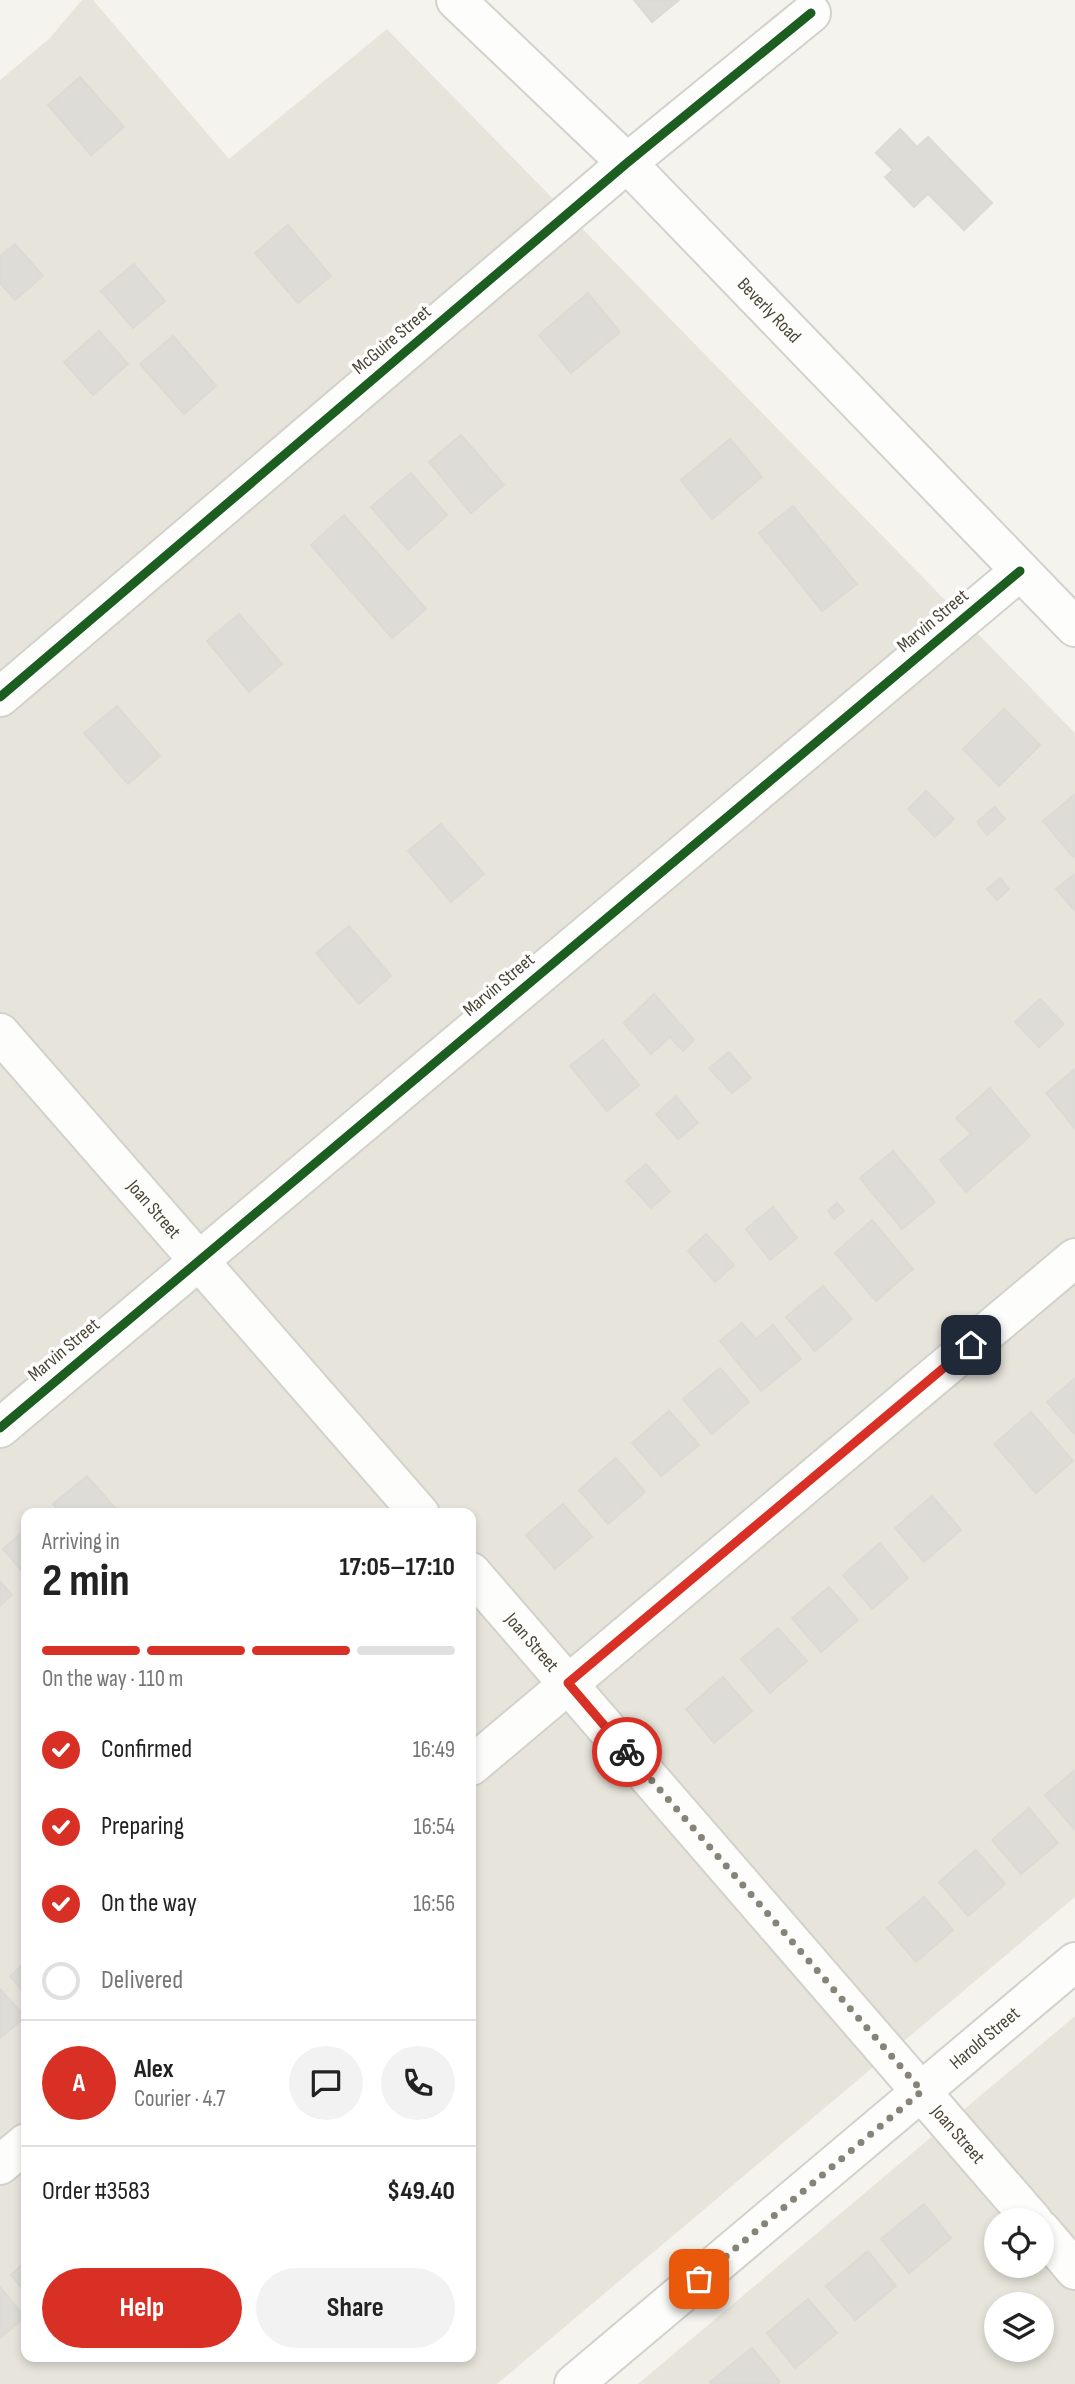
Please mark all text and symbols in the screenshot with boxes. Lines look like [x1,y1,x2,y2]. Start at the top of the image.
street label: Beverly Road [733,273,806,348]
street label: McGuire Street [348,300,436,380]
street label: Marvin Street [893,584,974,658]
street label: Marvin Street [459,948,540,1022]
street label: Joan Street [121,1174,186,1243]
street label: Marvin Street [24,1313,105,1387]
pin [941,1315,1001,1375]
icon: home [952,1326,990,1364]
text: Arriving in [42,1528,120,1556]
text: 17:05–17:10 [339,1552,455,1583]
text: 2 min [42,1554,130,1609]
street label: Joan Street [499,1607,564,1677]
text: On the way · 110 m [42,1665,183,1693]
courier [592,1717,662,1787]
icon: check [42,1731,80,1769]
icon: bike [608,1733,646,1771]
text: Confirmed [101,1734,192,1765]
text: 16:49 [413,1736,455,1764]
icon: check [42,1808,80,1846]
text: Preparing [101,1811,184,1842]
text: 16:54 [414,1813,455,1841]
icon: check [42,1885,80,1923]
text: On the way [101,1888,197,1919]
text: 16:56 [413,1890,455,1918]
text: Delivered [101,1965,183,1996]
street label: Harold Street [945,2002,1025,2074]
button: chat [289,2046,363,2120]
button: phone [381,2046,455,2120]
text: Alex [134,2054,174,2085]
text: A [73,2068,85,2099]
text: Courier · 4.7 [134,2085,225,2113]
street label: Joan Street [926,2100,990,2169]
text: Order #3583 [42,2176,150,2207]
text: $49.40 [387,2176,455,2207]
map controls [984,2208,1054,2362]
button: locate [984,2208,1054,2278]
pin [669,2249,729,2309]
icon: bag [680,2260,718,2298]
button: Help [42,2268,242,2348]
button: Share [256,2268,455,2348]
button: layers [984,2292,1054,2362]

